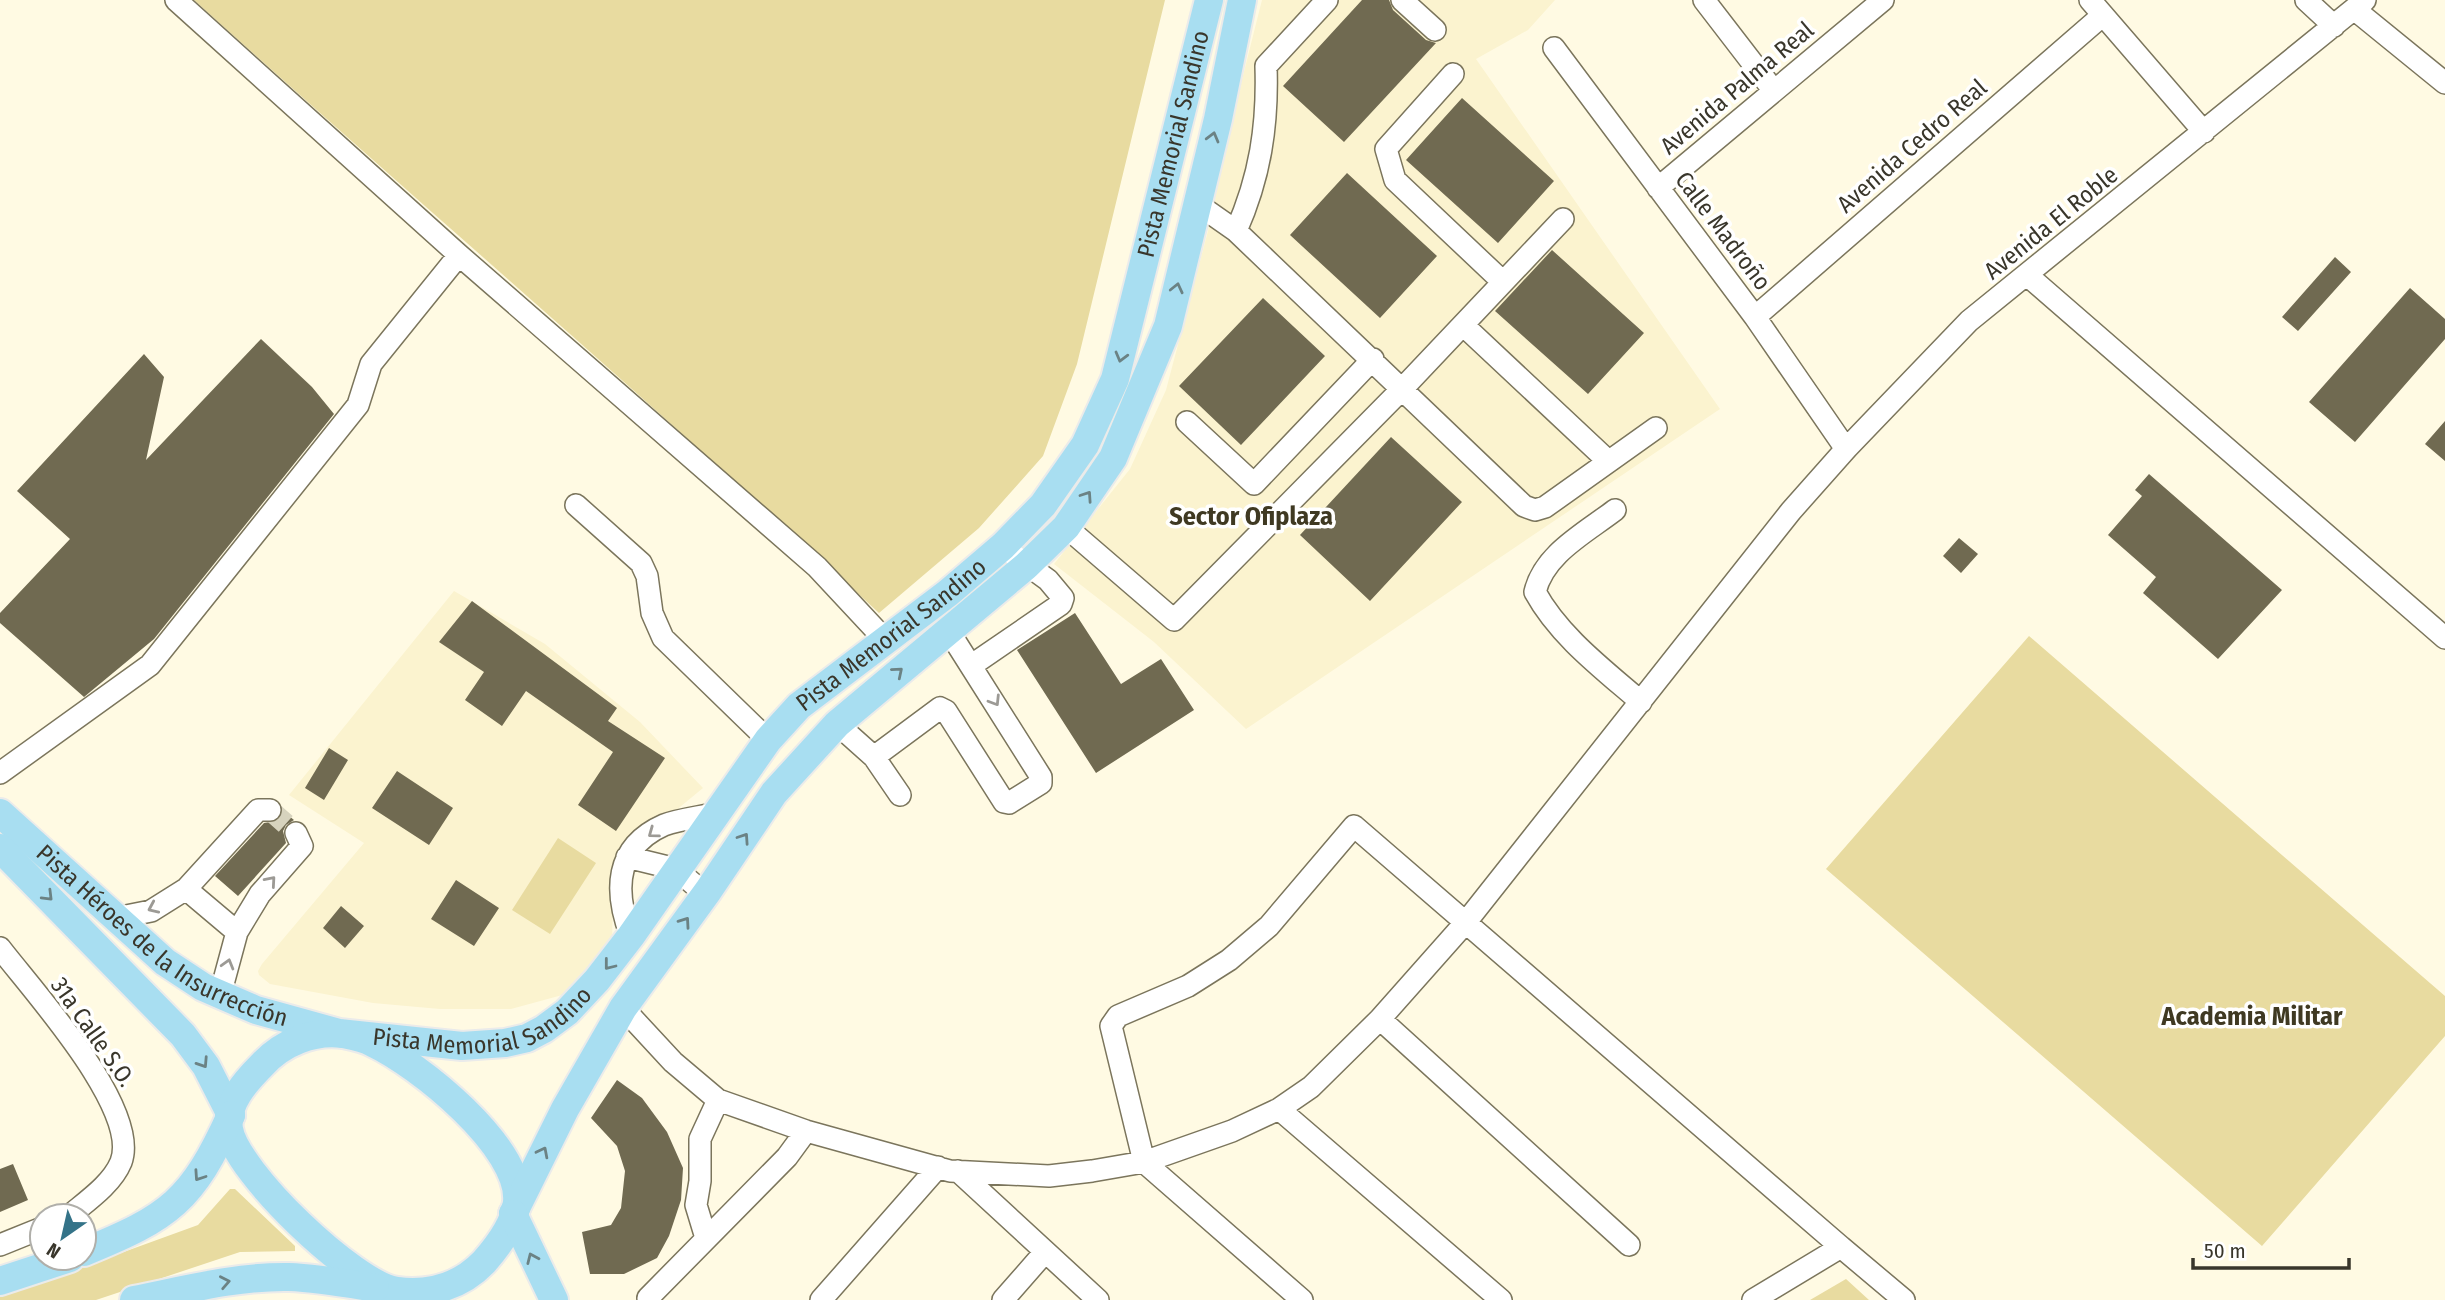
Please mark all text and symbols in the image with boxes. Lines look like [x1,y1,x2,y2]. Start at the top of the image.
street label: Avenida Palma Real [1655,16,1819,160]
street label: Pista Memorial Sandino [1132,28,1215,260]
street label: Avenida Cedro Real [1832,74,1992,218]
one-way arrow [1205,131,1219,143]
street label: Avenida El Roble [1979,161,2123,285]
street label: Calle Madroño [1669,166,1777,296]
one-way arrow [1168,282,1183,294]
one-way arrow [1114,351,1129,363]
one-way arrow [1079,491,1091,504]
district label: Sector Ofiplaza [1169,501,1333,532]
street label: Pista Memorial Sandino [791,553,992,717]
one-way arrow [890,668,903,680]
one-way arrow [986,694,999,707]
one-way arrow [648,825,661,837]
one-way arrow [736,832,749,845]
street label: Pista Héroes de la Insurrección [31,839,291,1032]
one-way arrow [263,876,275,889]
one-way arrow [40,888,53,901]
one-way arrow [148,900,160,914]
one-way arrow [677,917,689,930]
one-way arrow [605,957,618,969]
one-way arrow [220,958,235,970]
street label: 31a Calle S.O. [45,972,141,1092]
street label: Pista Memorial Sandino [371,981,597,1060]
district label: Academia Militar [2161,1001,2343,1032]
one-way arrow [195,1055,208,1068]
one-way arrow [535,1147,548,1159]
one-way arrow [195,1168,208,1181]
north arrow [28,1202,98,1272]
scale bar [2193,1226,2349,1270]
text: N [43,1238,65,1263]
text: 50 m [2204,1238,2246,1264]
one-way arrow [526,1252,540,1265]
one-way arrow [219,1275,231,1290]

